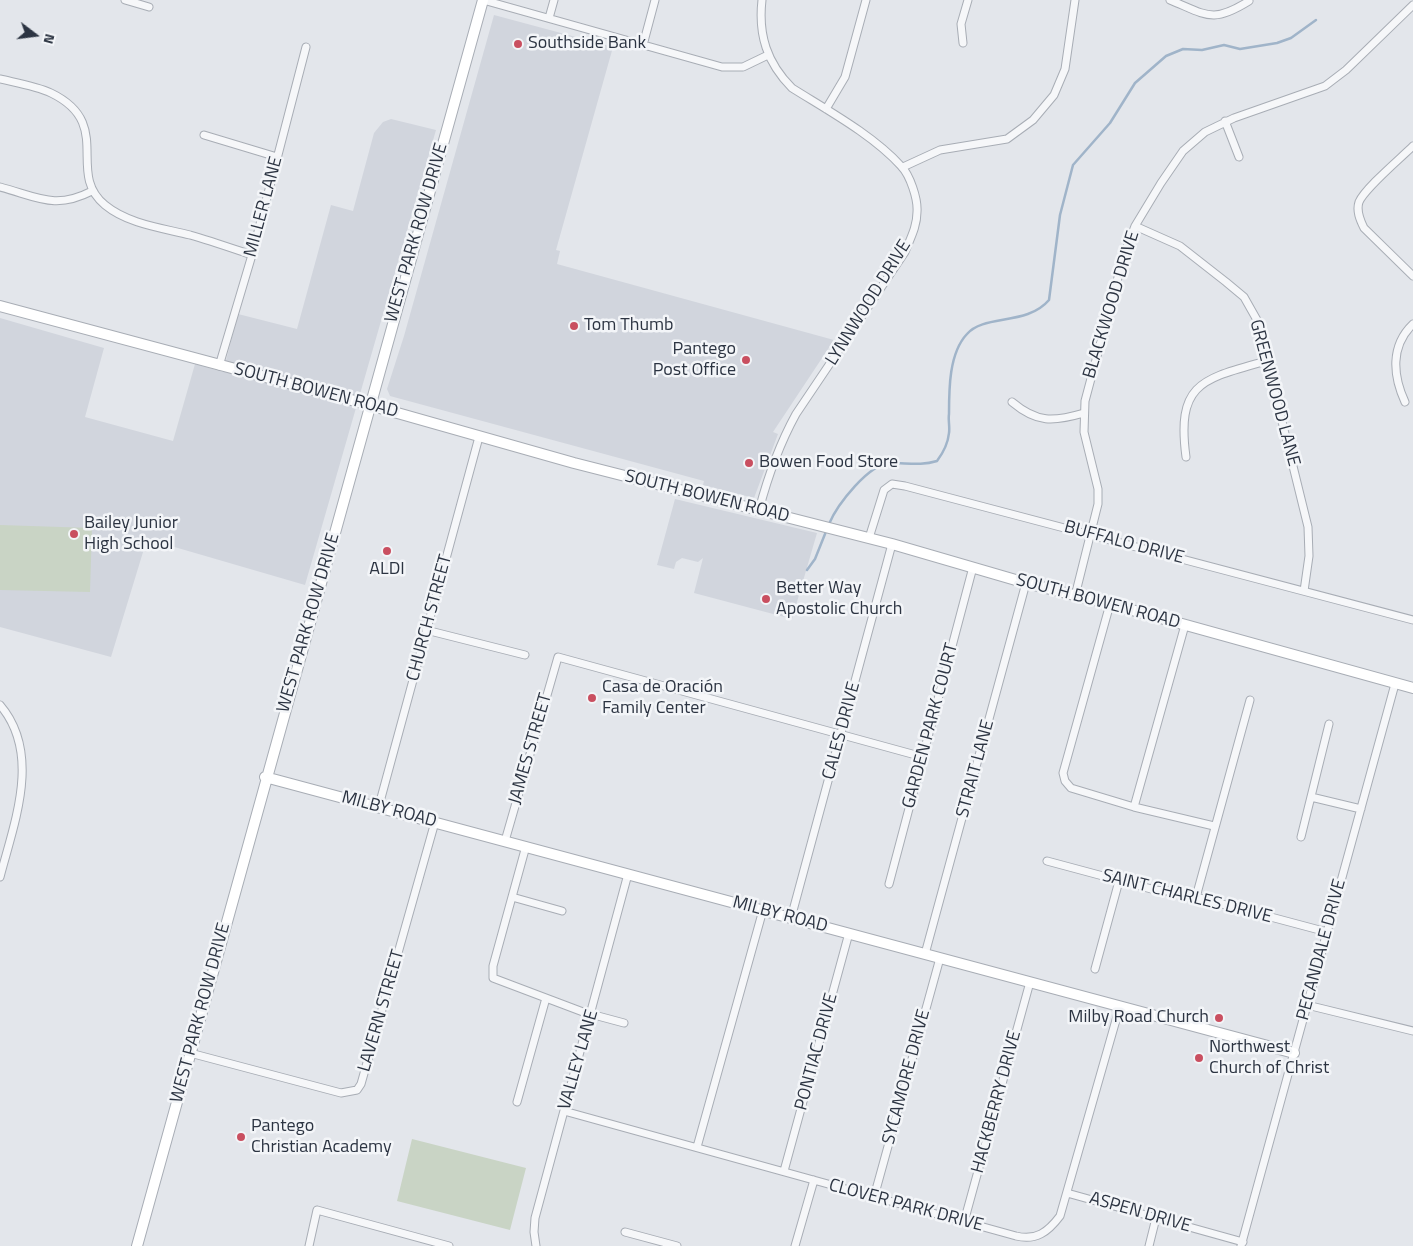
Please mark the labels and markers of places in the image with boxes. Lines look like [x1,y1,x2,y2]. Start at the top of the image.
place label: Southside Bank [528,33,646,55]
marker: Southside Bank [512,38,524,50]
place label: Tom Thumb [584,315,674,337]
marker: Tom Thumb [568,320,580,332]
place label: Pantego Post Office [653,339,736,382]
marker: Pantego Post Office [740,354,752,366]
place label: Bowen Food Store [759,452,898,474]
marker: Bowen Food Store [743,457,755,469]
place label: Bailey Junior High School [84,513,178,556]
marker: Bailey Junior High School [68,528,80,540]
marker: ALDI [381,545,393,557]
place label: ALDI [369,559,405,581]
place label: Better Way Apostolic Church [776,578,902,620]
marker: Better Way Apostolic Church [760,593,772,605]
place label: Casa de Oración Family Center [602,677,723,720]
marker: Casa de Oración Family Center [586,692,598,704]
place label: Milby Road Church [1068,1007,1209,1029]
marker: Milby Road Church [1213,1012,1225,1024]
place label: Northwest Church of Christ [1209,1037,1329,1080]
marker: Northwest Church of Christ [1193,1052,1205,1064]
place label: Pantego Christian Academy [251,1116,392,1158]
marker: Pantego Christian Academy [235,1131,247,1143]

